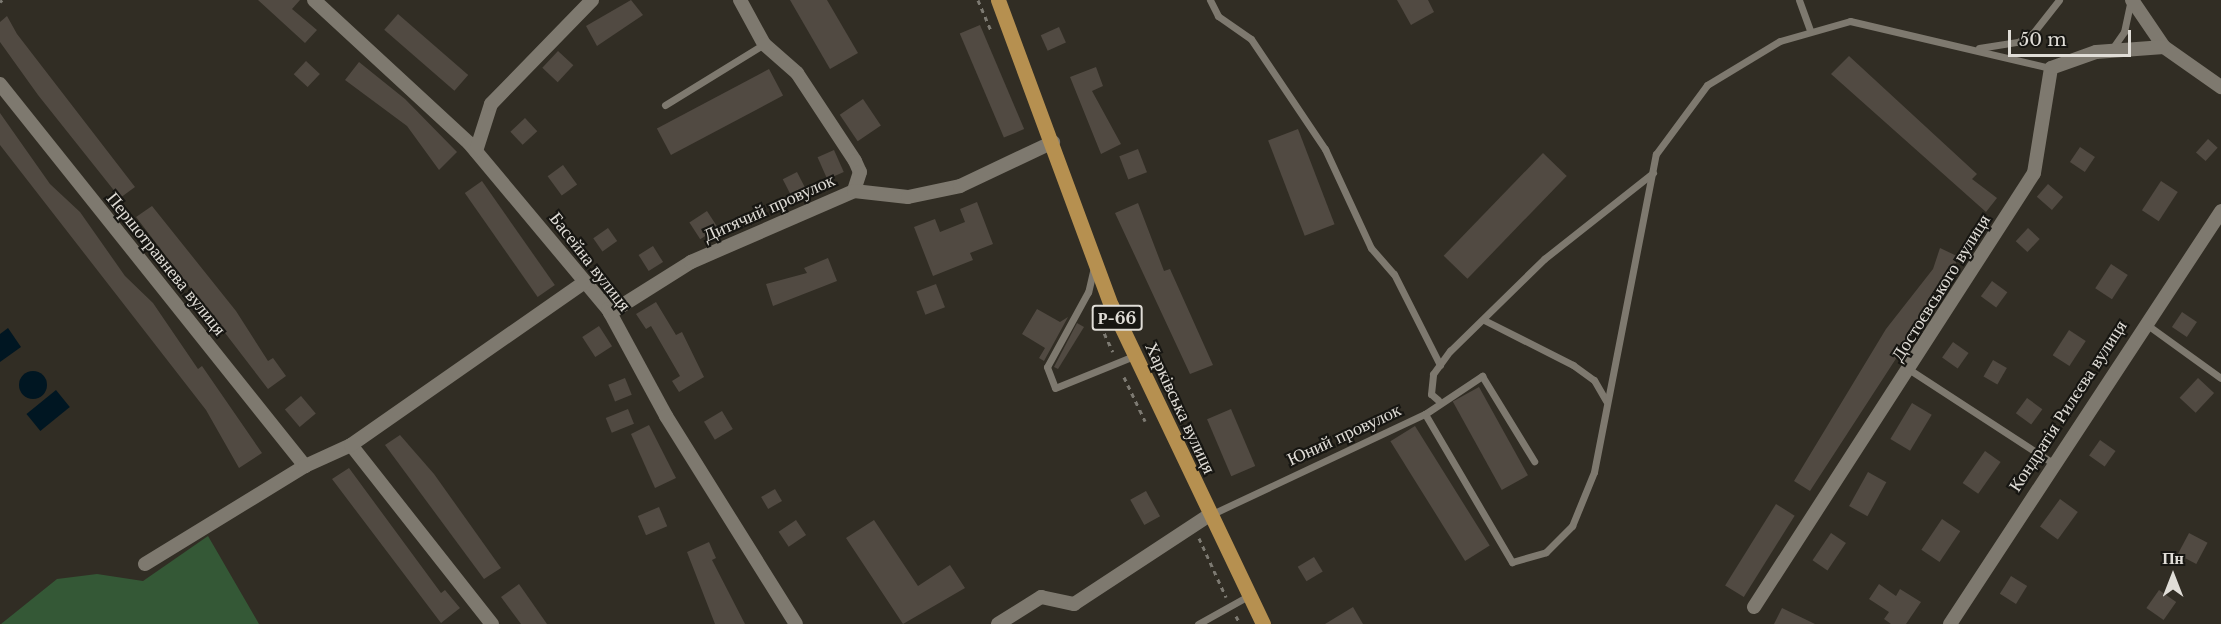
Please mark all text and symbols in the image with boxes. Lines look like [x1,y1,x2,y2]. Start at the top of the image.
scale bar [2011,18,2134,56]
text: 50 m [2019,29,2067,51]
street label: Дитячий провулок [700,169,838,247]
street label: Першотравнева вулиця [102,188,230,340]
street label: Басейна вулиця [545,208,635,316]
street label: Достоєвського вулиця [1887,211,1995,365]
road number: Р-66 [1092,305,1142,331]
street label: Кондратія Рилєєва вулиця [2005,316,2131,496]
street label: Харківська вулиця [1140,339,1220,477]
street label: Юний провулок [1284,399,1404,471]
north arrow [2143,546,2203,606]
text: Пн [2162,548,2184,568]

